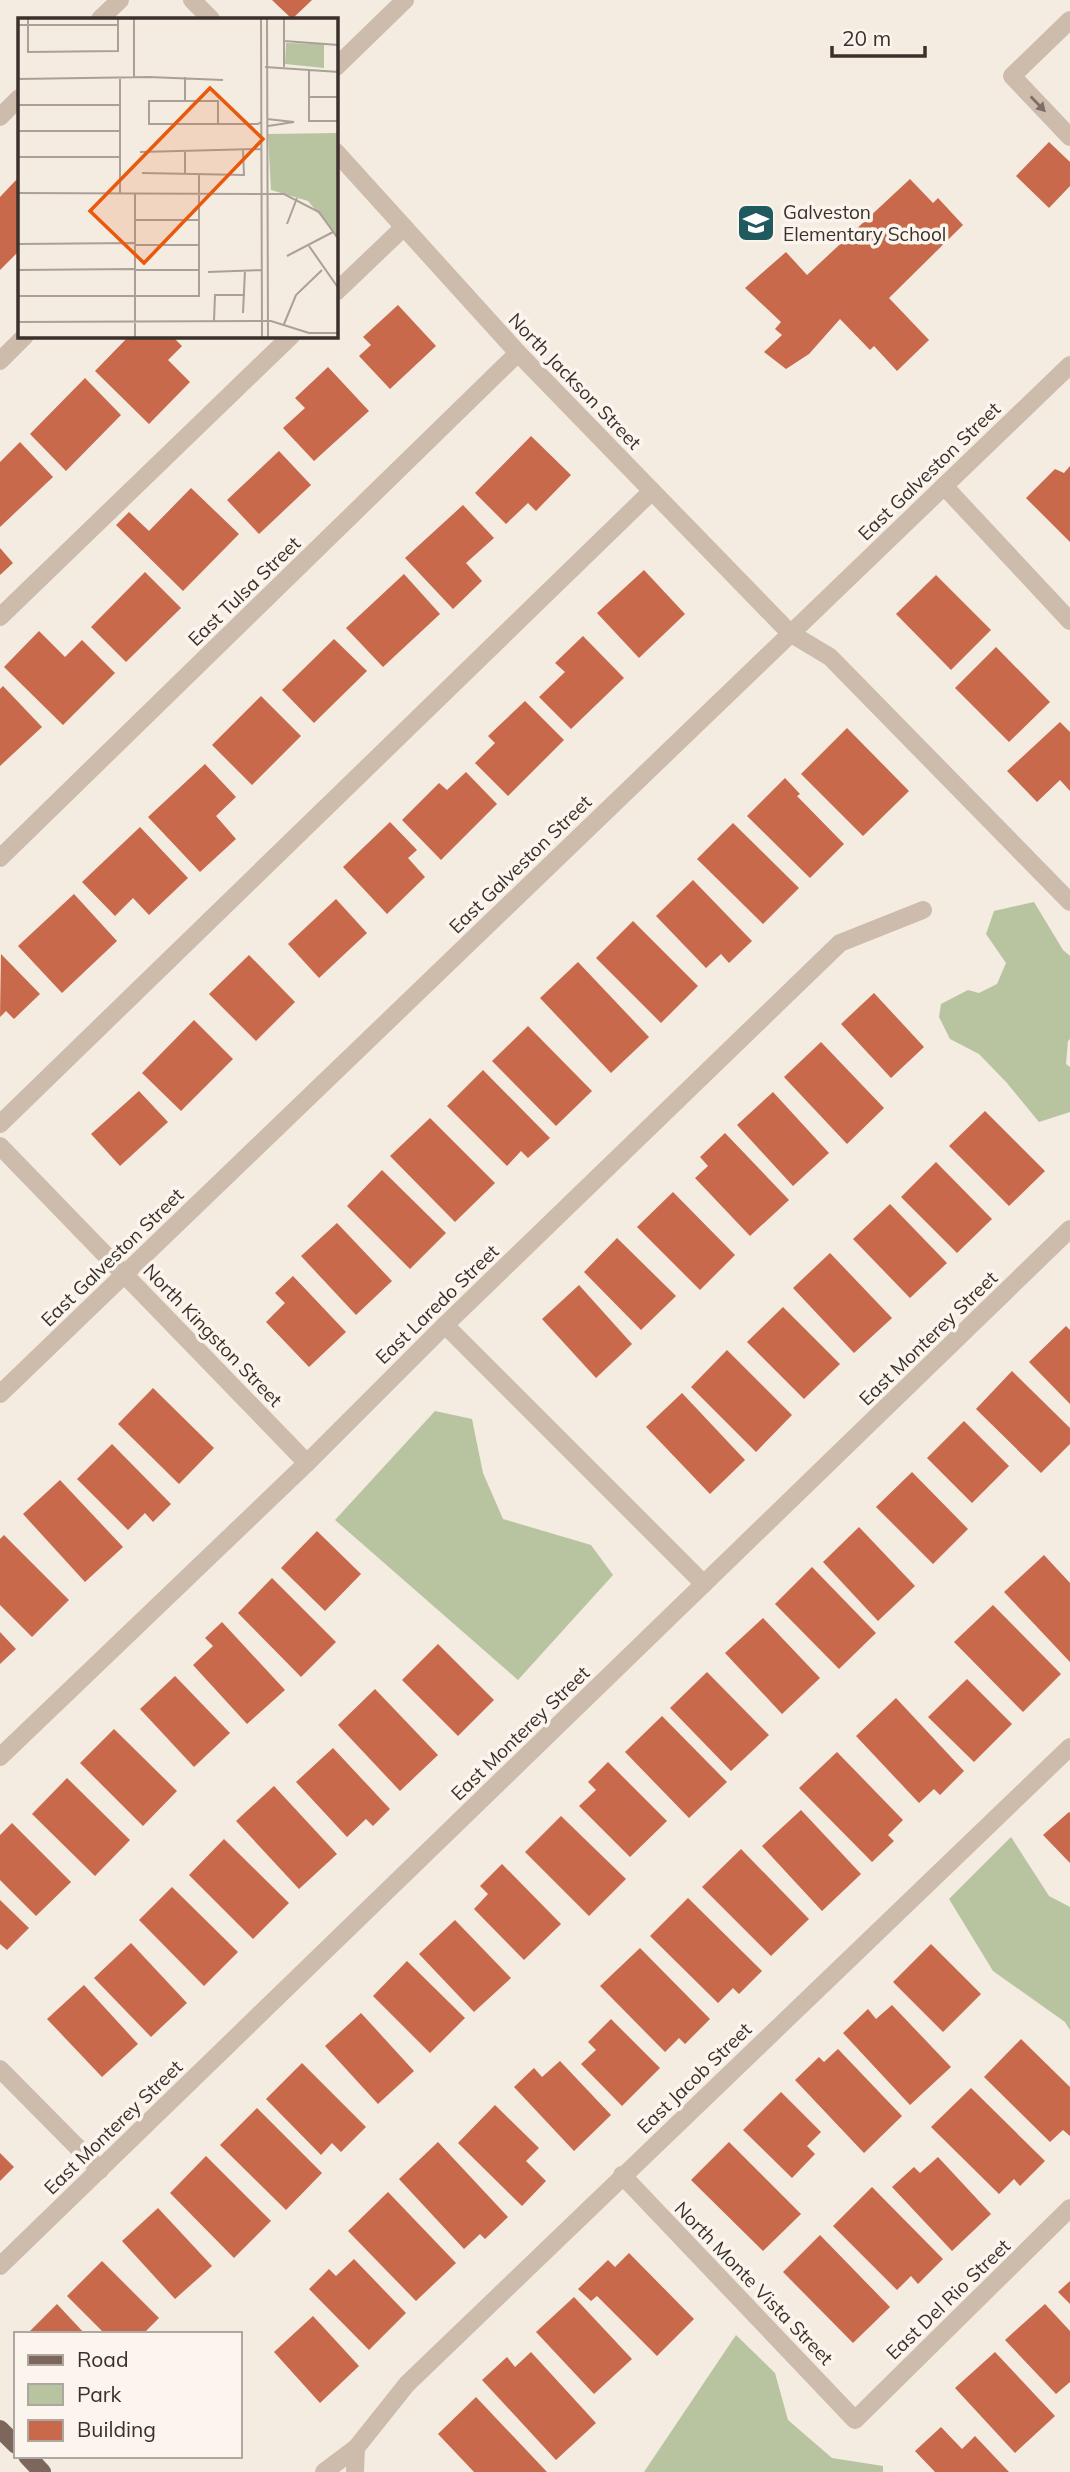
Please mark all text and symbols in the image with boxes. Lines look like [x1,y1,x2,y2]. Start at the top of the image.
scale bar [832,14,925,58]
inset map [18,18,338,338]
text: 20 m [842,25,891,51]
one-way arrow [1030,95,1046,112]
place label: Galveston Elementary School [783,200,946,246]
school or university icon: Galveston Elementary School [735,202,777,244]
street label: North Jackson Street [504,308,647,455]
street label: East Galveston Street [853,397,1005,545]
street label: East Tulsa Street [183,531,306,651]
street label: East Galveston Street [444,790,596,938]
street label: East Galveston Street [36,1183,188,1331]
street label: East Laredo Street [370,1239,504,1369]
street label: North Kingston Street [138,1258,288,1412]
street label: East Monterey Street [854,1266,1002,1410]
street label: East Monterey Street [446,1661,594,1805]
street label: East Jacob Street [632,2017,757,2139]
street label: East Monterey Street [39,2055,187,2199]
street label: North Monte Vista Street [670,2196,839,2370]
street label: East Del Rio Street [881,2233,1015,2364]
legend [14,2332,242,2458]
text: Road [77,2346,128,2372]
text: Park [77,2381,121,2407]
text: Building [77,2416,156,2442]

